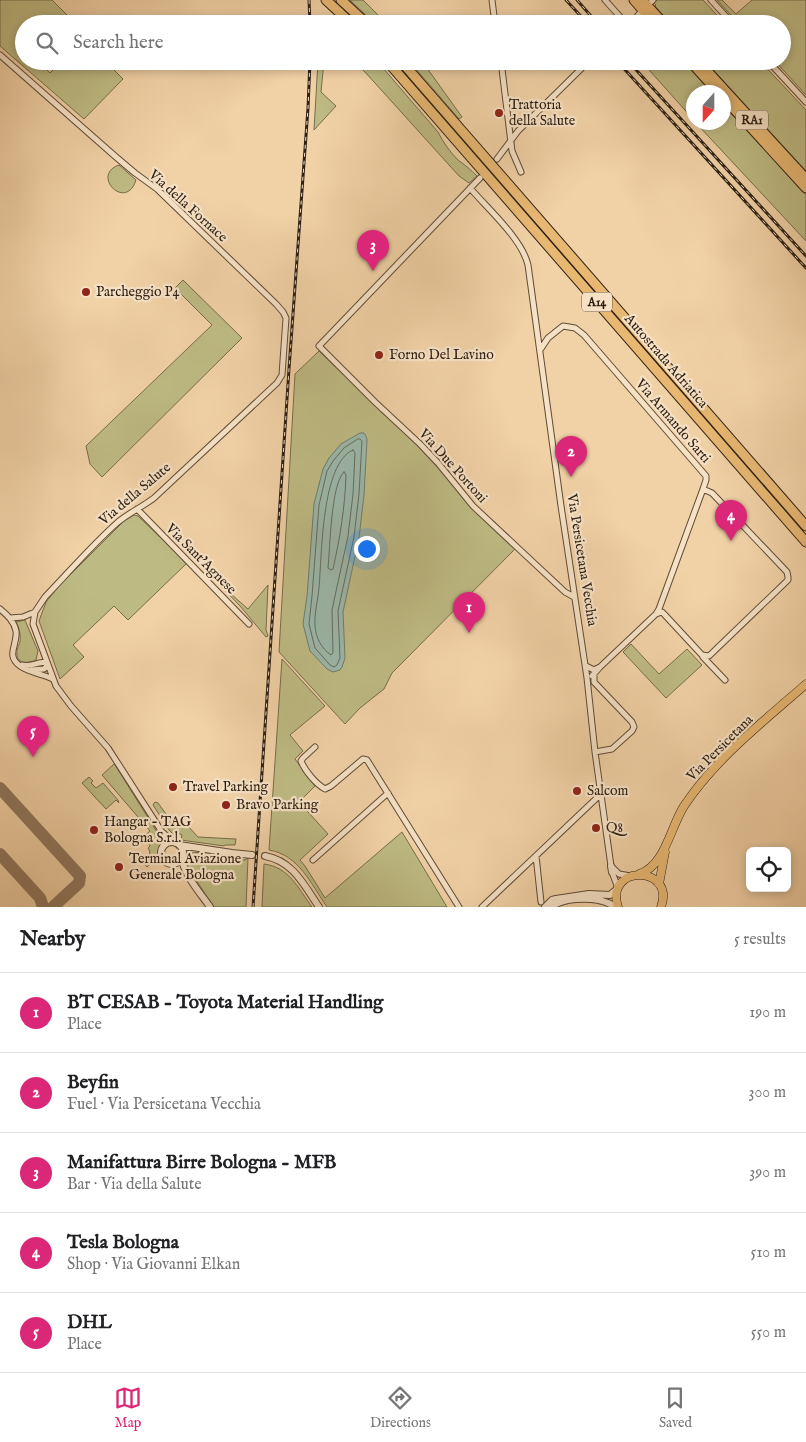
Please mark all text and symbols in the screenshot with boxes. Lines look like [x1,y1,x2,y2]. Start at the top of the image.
search box [15,15,791,70]
icon: search [33,29,61,57]
text: Search here [73,31,164,55]
north arrow [686,85,731,130]
place label: Trattoria della Salute [509,96,576,130]
marker: Trattoria della Salute [493,107,505,119]
road number: RA1 [736,110,768,130]
street label: Via della Fornace [144,165,232,247]
pin: 3 [357,230,389,271]
place label: Parcheggio P4 [96,283,180,301]
marker: Parcheggio P4 [80,286,92,298]
road number: A14 [582,292,612,312]
street label: Autostrada Adriatica [620,309,712,412]
place label: Forno Del Lavino [389,346,494,364]
marker: Forno Del Lavino [373,349,385,361]
street label: Via Armando Sarti [631,374,715,467]
street label: Via Due Portoni [414,424,491,507]
pin: 2 [555,436,587,477]
street label: Via della Salute [95,458,175,530]
street label: Via Persicetana Vecchia [562,491,602,629]
pin: 4 [715,500,747,541]
street label: Via Sant'Agnese [161,519,241,599]
your location [354,536,380,562]
pin: 1 [453,592,485,633]
street label: Via Persicetana [682,710,758,786]
pin: 5 [17,716,49,757]
place label: Travel Parking [183,778,268,796]
marker: Travel Parking [167,781,179,793]
place label: Salcom [587,782,629,800]
marker: Salcom [571,785,583,797]
place label: Bravo Parking [236,796,319,814]
marker: Bravo Parking [220,799,232,811]
place label: Hangar - TAG Bologna S.r.l. [104,813,192,847]
place label: Q8 [606,819,628,837]
marker: Q8 [590,822,602,834]
marker: Hangar - TAG Bologna S.r.l. [88,824,100,836]
map controls [746,847,791,892]
button: locate [746,847,791,892]
place label: Terminal Aviazione Generale Bologna [129,850,242,884]
marker: Terminal Aviazione Generale Bologna [113,861,125,873]
text: Nearby [20,926,85,953]
text: 5 results [734,930,786,950]
text: BT CESAB - Toyota Material Handling [67,991,383,1015]
text: 1 [33,1003,39,1023]
text: 190 m [749,1003,786,1023]
text: Place [67,1015,102,1035]
text: Beyfin [67,1071,119,1095]
text: 2 [32,1083,40,1103]
text: 300 m [748,1083,786,1103]
text: Fuel · Via Persicetana Vecchia [67,1095,261,1115]
text: Manifattura Birre Bologna - MFB [67,1151,336,1175]
text: 3 [33,1163,39,1183]
text: 390 m [749,1163,786,1183]
text: Bar · Via della Salute [67,1175,202,1195]
text: Tesla Bologna [67,1231,179,1255]
text: 4 [32,1243,40,1263]
text: 510 m [751,1243,786,1263]
text: Shop · Via Giovanni Elkan [67,1255,240,1275]
text: DHL [67,1311,112,1335]
text: 5 [33,1323,39,1343]
text: 550 m [751,1323,786,1343]
text: Place [67,1335,102,1355]
tab: Map [114,1384,142,1432]
tab: Directions [370,1384,431,1432]
tab: Saved [659,1384,692,1432]

